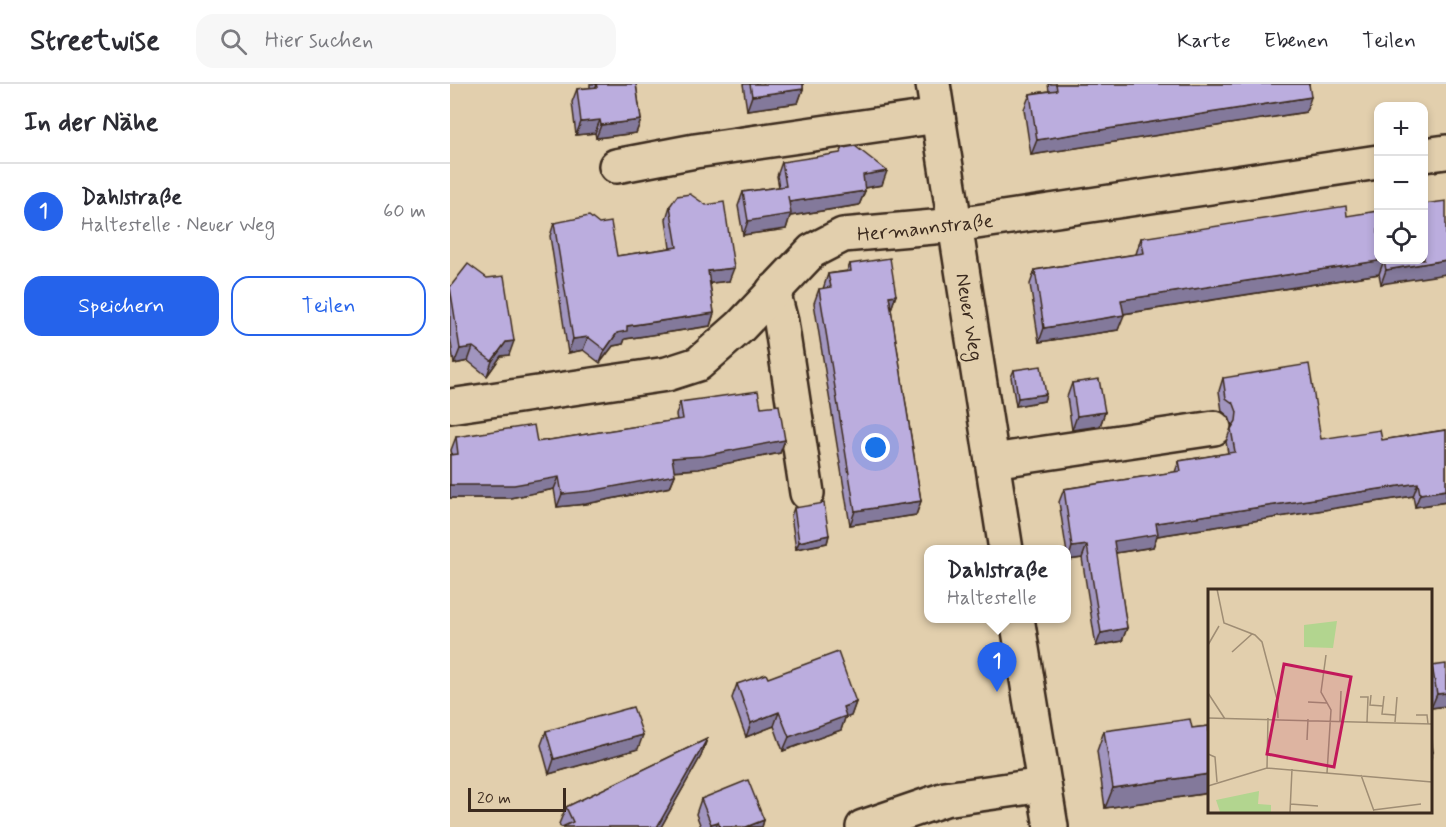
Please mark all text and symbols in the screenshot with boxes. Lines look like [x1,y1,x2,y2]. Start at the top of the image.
search box [196,14,616,68]
text: Streetwise [30,23,160,60]
icon: search [217,25,250,58]
text: Hier suchen [265,27,373,55]
text: Karte [1177,27,1231,55]
text: Ebenen [1264,27,1329,55]
text: Teilen [1362,27,1416,55]
map controls [1374,102,1428,264]
button: + [1374,102,1428,156]
text: In der Nähe [24,106,158,140]
button: − [1374,156,1428,210]
text: Dahlstraße [81,184,182,212]
text: 1 [39,198,48,225]
text: 60 m [383,198,426,225]
street label: Hermannstraße [856,208,995,249]
button: locate [1374,210,1428,264]
text: Haltestelle · Neuer Weg [81,212,275,239]
street label: Neuer Weg [947,271,989,363]
button: Speichern [24,276,219,336]
button: Teilen [231,276,426,336]
your location [861,433,890,462]
popup [924,545,1071,623]
text: Dahlstraße [947,557,1048,585]
text: Haltestelle [947,585,1037,612]
inset map [1208,589,1431,812]
pin: 1 [978,642,1016,692]
scale bar [468,785,566,812]
text: 20 m [477,788,511,809]

